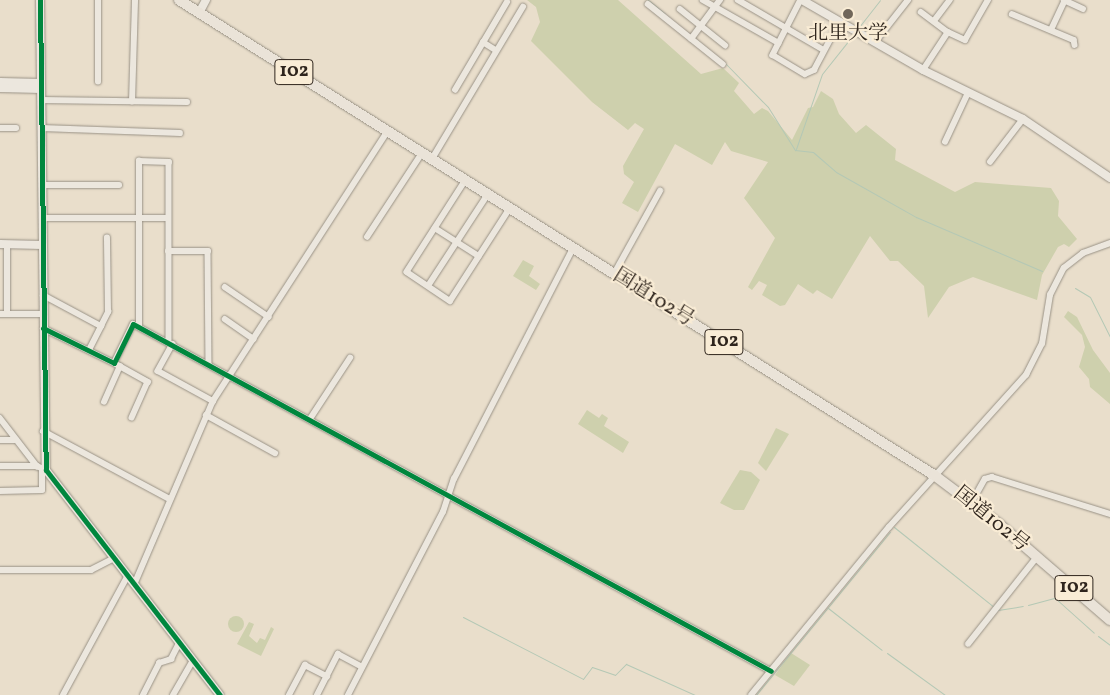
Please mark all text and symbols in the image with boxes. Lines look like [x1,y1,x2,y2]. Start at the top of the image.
marker: 北里大学 [842,8,854,20]
place label: 北里大学 [808,22,888,46]
road number: 102 [274,56,314,88]
street label: 国道102号 [608,264,698,332]
road number: 102 [704,326,744,358]
street label: 国道102号 [948,482,1034,558]
road number: 102 [1054,572,1094,604]

